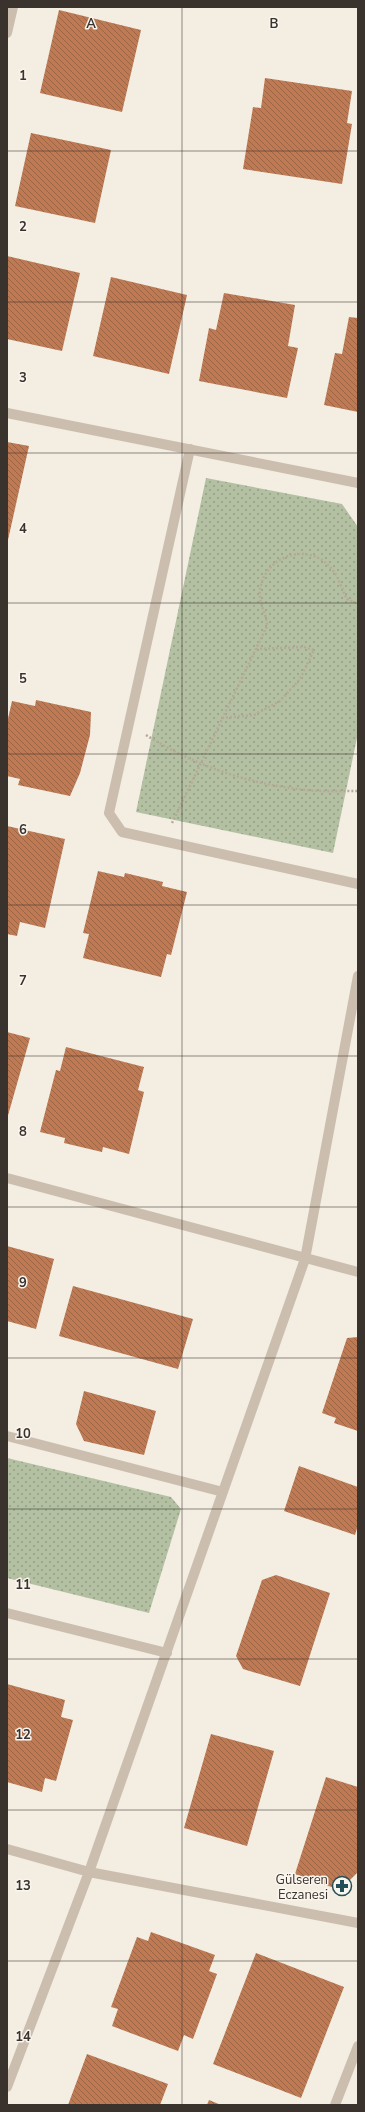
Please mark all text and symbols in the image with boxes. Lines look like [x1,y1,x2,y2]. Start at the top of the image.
text: A [86,15,96,33]
text: B [270,15,279,33]
text: 1 [19,67,27,85]
text: 2 [19,218,27,236]
text: 3 [19,369,27,387]
text: 4 [19,520,27,538]
text: 5 [19,670,27,688]
text: 6 [19,821,27,839]
text: 7 [19,972,27,990]
text: 8 [19,1123,27,1141]
text: 9 [19,1274,27,1292]
text: 10 [15,1425,31,1443]
text: 11 [15,1576,31,1594]
text: 12 [15,1726,31,1744]
place label: Gülseren Eczanesi [275,1871,328,1904]
pharmacy icon: Gülseren Eczanesi [331,1875,353,1897]
text: 13 [15,1877,31,1895]
text: 14 [15,2028,31,2046]

